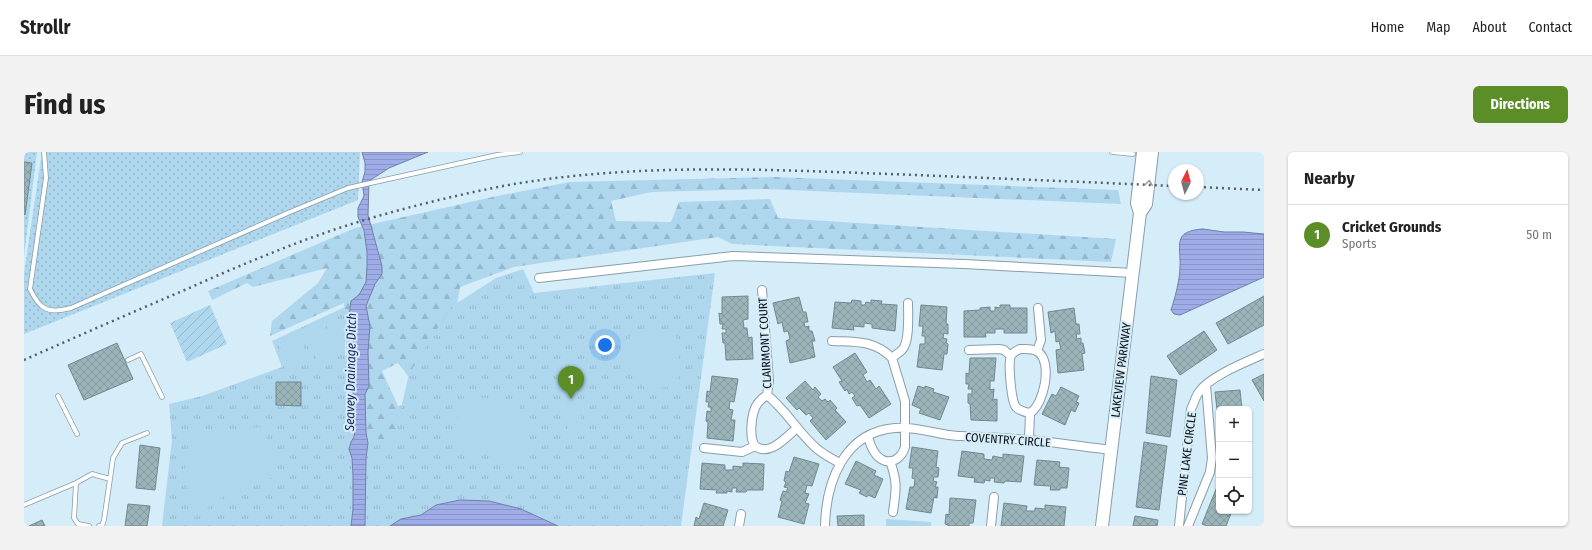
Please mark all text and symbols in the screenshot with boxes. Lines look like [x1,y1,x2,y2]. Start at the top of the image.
text: Strollr [20,16,70,39]
text: Home [1371,19,1404,36]
text: Map [1426,19,1450,36]
text: About [1472,19,1507,36]
text: Contact [1529,19,1572,36]
button: Directions [1473,86,1568,123]
text: Find us [24,88,106,121]
north arrow [1168,164,1204,200]
text: Nearby [1304,168,1355,189]
one-way arrow [1144,180,1153,187]
text: Cricket Grounds [1342,218,1441,236]
text: 1 [1314,227,1320,242]
text: 50 m [1526,227,1552,242]
text: Sports [1342,236,1377,251]
street label: CLAIRMONT COURT [756,297,774,389]
water label: Seavey Drainage Ditch [342,313,359,432]
street label: LAKEVIEW PARKWAY [1108,322,1134,418]
your location [595,335,615,355]
pin: 1 [558,366,584,399]
map controls [1216,406,1252,514]
button: + [1216,406,1252,442]
street label: PINE LAKE CIRCLE [1175,411,1199,497]
street label: COVENTRY CIRCLE [965,430,1052,450]
button: − [1216,442,1252,478]
button: locate [1216,478,1252,514]

